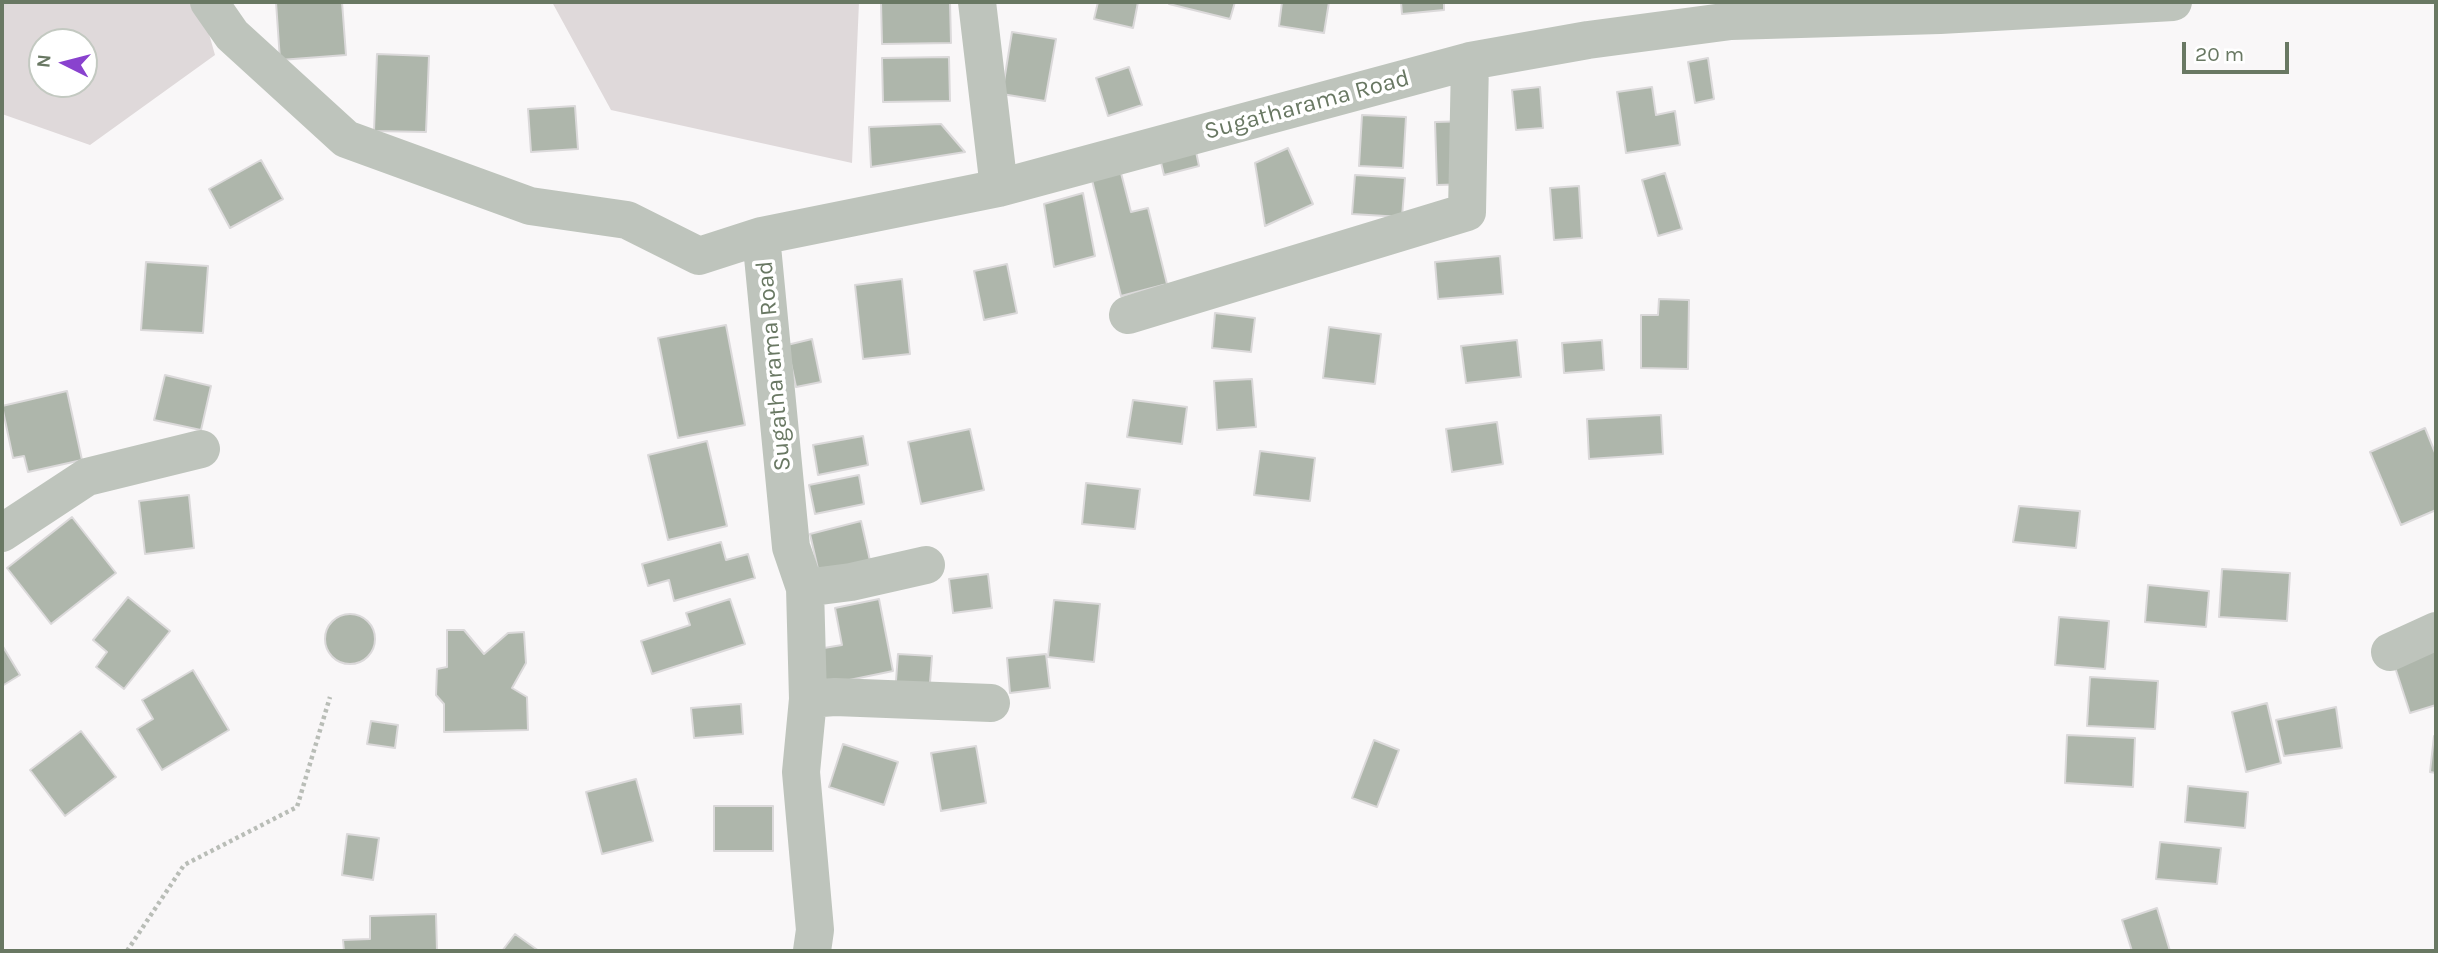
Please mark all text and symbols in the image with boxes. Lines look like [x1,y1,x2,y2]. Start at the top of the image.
north arrow [28,28,98,98]
scale bar [2186,28,2293,72]
text: 20 m [2195,42,2244,66]
text: N [32,53,56,69]
street label: Sugatharama Road [1201,64,1413,146]
street label: Sugatharama Road [750,260,798,472]

